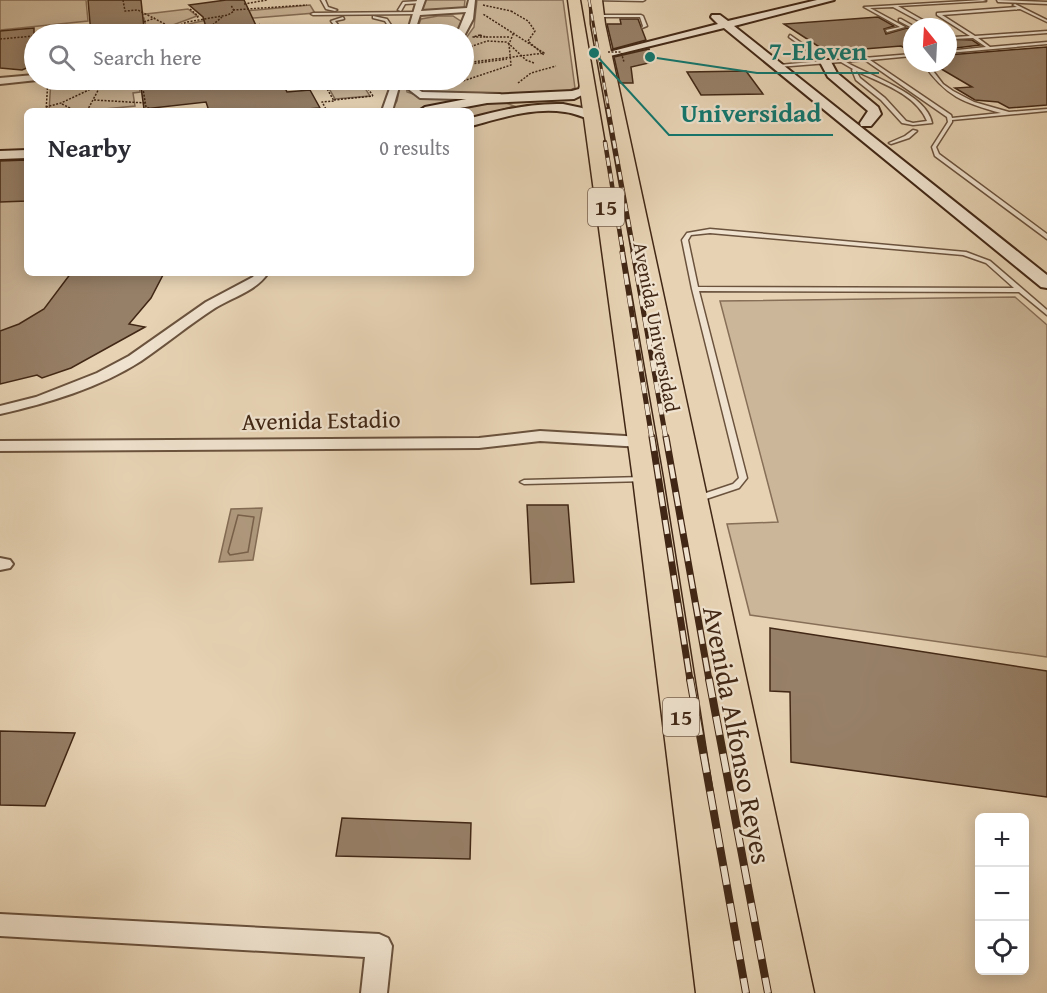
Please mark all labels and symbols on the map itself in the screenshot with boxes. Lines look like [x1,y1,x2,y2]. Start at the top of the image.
north arrow [903,18,957,72]
callout: 7-Eleven [757,29,879,73]
text: 7-Eleven [769,31,868,70]
callout: Universidad [669,91,833,135]
text: Universidad [681,93,821,132]
road number: 15 [588,188,624,226]
street label: Avenida Universidad [626,239,688,415]
street label: Avenida Estadio [241,401,401,439]
street label: Avenida Alfonso Reyes [693,602,783,868]
road number: 15 [663,698,699,736]

